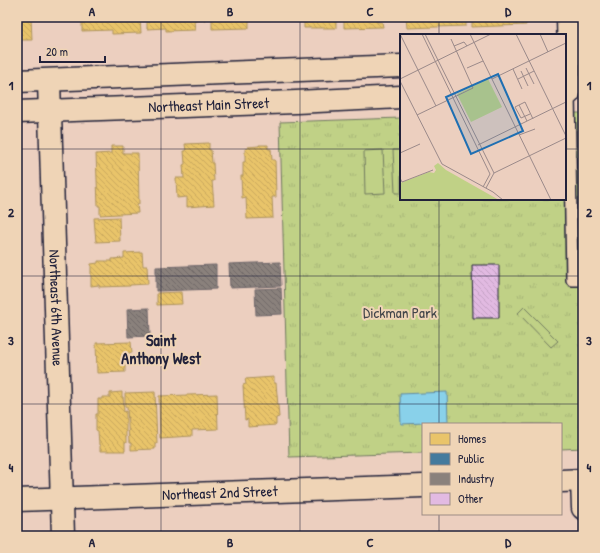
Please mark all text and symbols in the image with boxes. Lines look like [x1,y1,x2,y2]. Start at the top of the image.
text: A [89,2,96,20]
text: B [227,2,234,20]
text: C [366,2,374,20]
text: D [505,2,512,20]
inset map [400,34,566,200]
scale bar [40,38,105,64]
text: 20 m [46,43,68,60]
text: 1 [9,76,14,94]
text: 1 [587,76,592,94]
street label: Northeast Main Street [148,92,271,117]
text: 2 [8,203,15,221]
text: 2 [586,203,593,221]
street label: Northeast 6th Avenue [44,249,69,367]
park label: Dickman Park [363,302,437,323]
district label: Saint Anthony West [121,329,201,370]
text: 3 [8,331,14,349]
text: 3 [586,331,592,349]
legend [422,423,562,515]
text: Homes [458,430,486,447]
text: Public [458,450,484,467]
text: 4 [9,458,14,476]
text: 4 [587,458,592,476]
text: Industry [458,470,494,487]
street label: Northeast 2nd Street [162,480,279,505]
text: Other [458,490,484,507]
text: A [89,533,96,551]
text: B [227,533,234,551]
text: C [366,533,374,551]
text: D [505,533,512,551]

